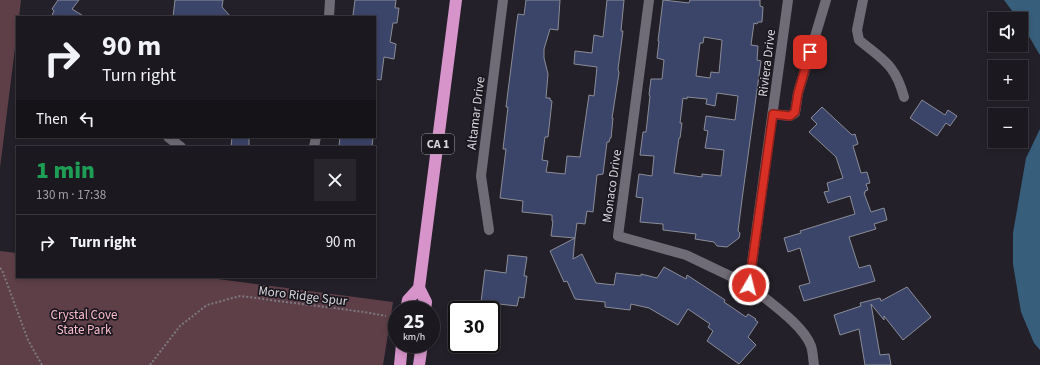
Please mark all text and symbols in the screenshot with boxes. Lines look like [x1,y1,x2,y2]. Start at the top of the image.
map controls [988,12,1028,148]
button: sound [988,12,1028,52]
text: 90 m [102,26,161,66]
street label: Riviera Drive [754,28,780,98]
icon: right [36,32,88,84]
pin [793,35,827,69]
icon: arrive [799,41,821,63]
button: + [988,60,1028,100]
text: Turn right [102,63,176,88]
street label: Altamar Drive [463,75,489,151]
icon: left [76,108,98,130]
button: − [988,108,1028,148]
text: Then [36,109,68,130]
road number: CA 1 [422,134,454,154]
street label: Monaco Drive [598,148,626,224]
text: 1 min [36,153,95,188]
button: close [314,159,356,201]
text: 130 m · 17:38 [36,186,106,204]
icon: right [36,232,58,254]
text: Turn right [70,232,136,253]
text: 90 m [326,232,356,253]
position arrow [728,264,770,306]
street label: Moro Ridge Spur [257,282,349,310]
speed limit sign: 30 [448,301,500,353]
park label: Crystal Cove State Park [51,306,118,339]
text: 25 [403,308,425,336]
text: km/h [403,330,425,344]

